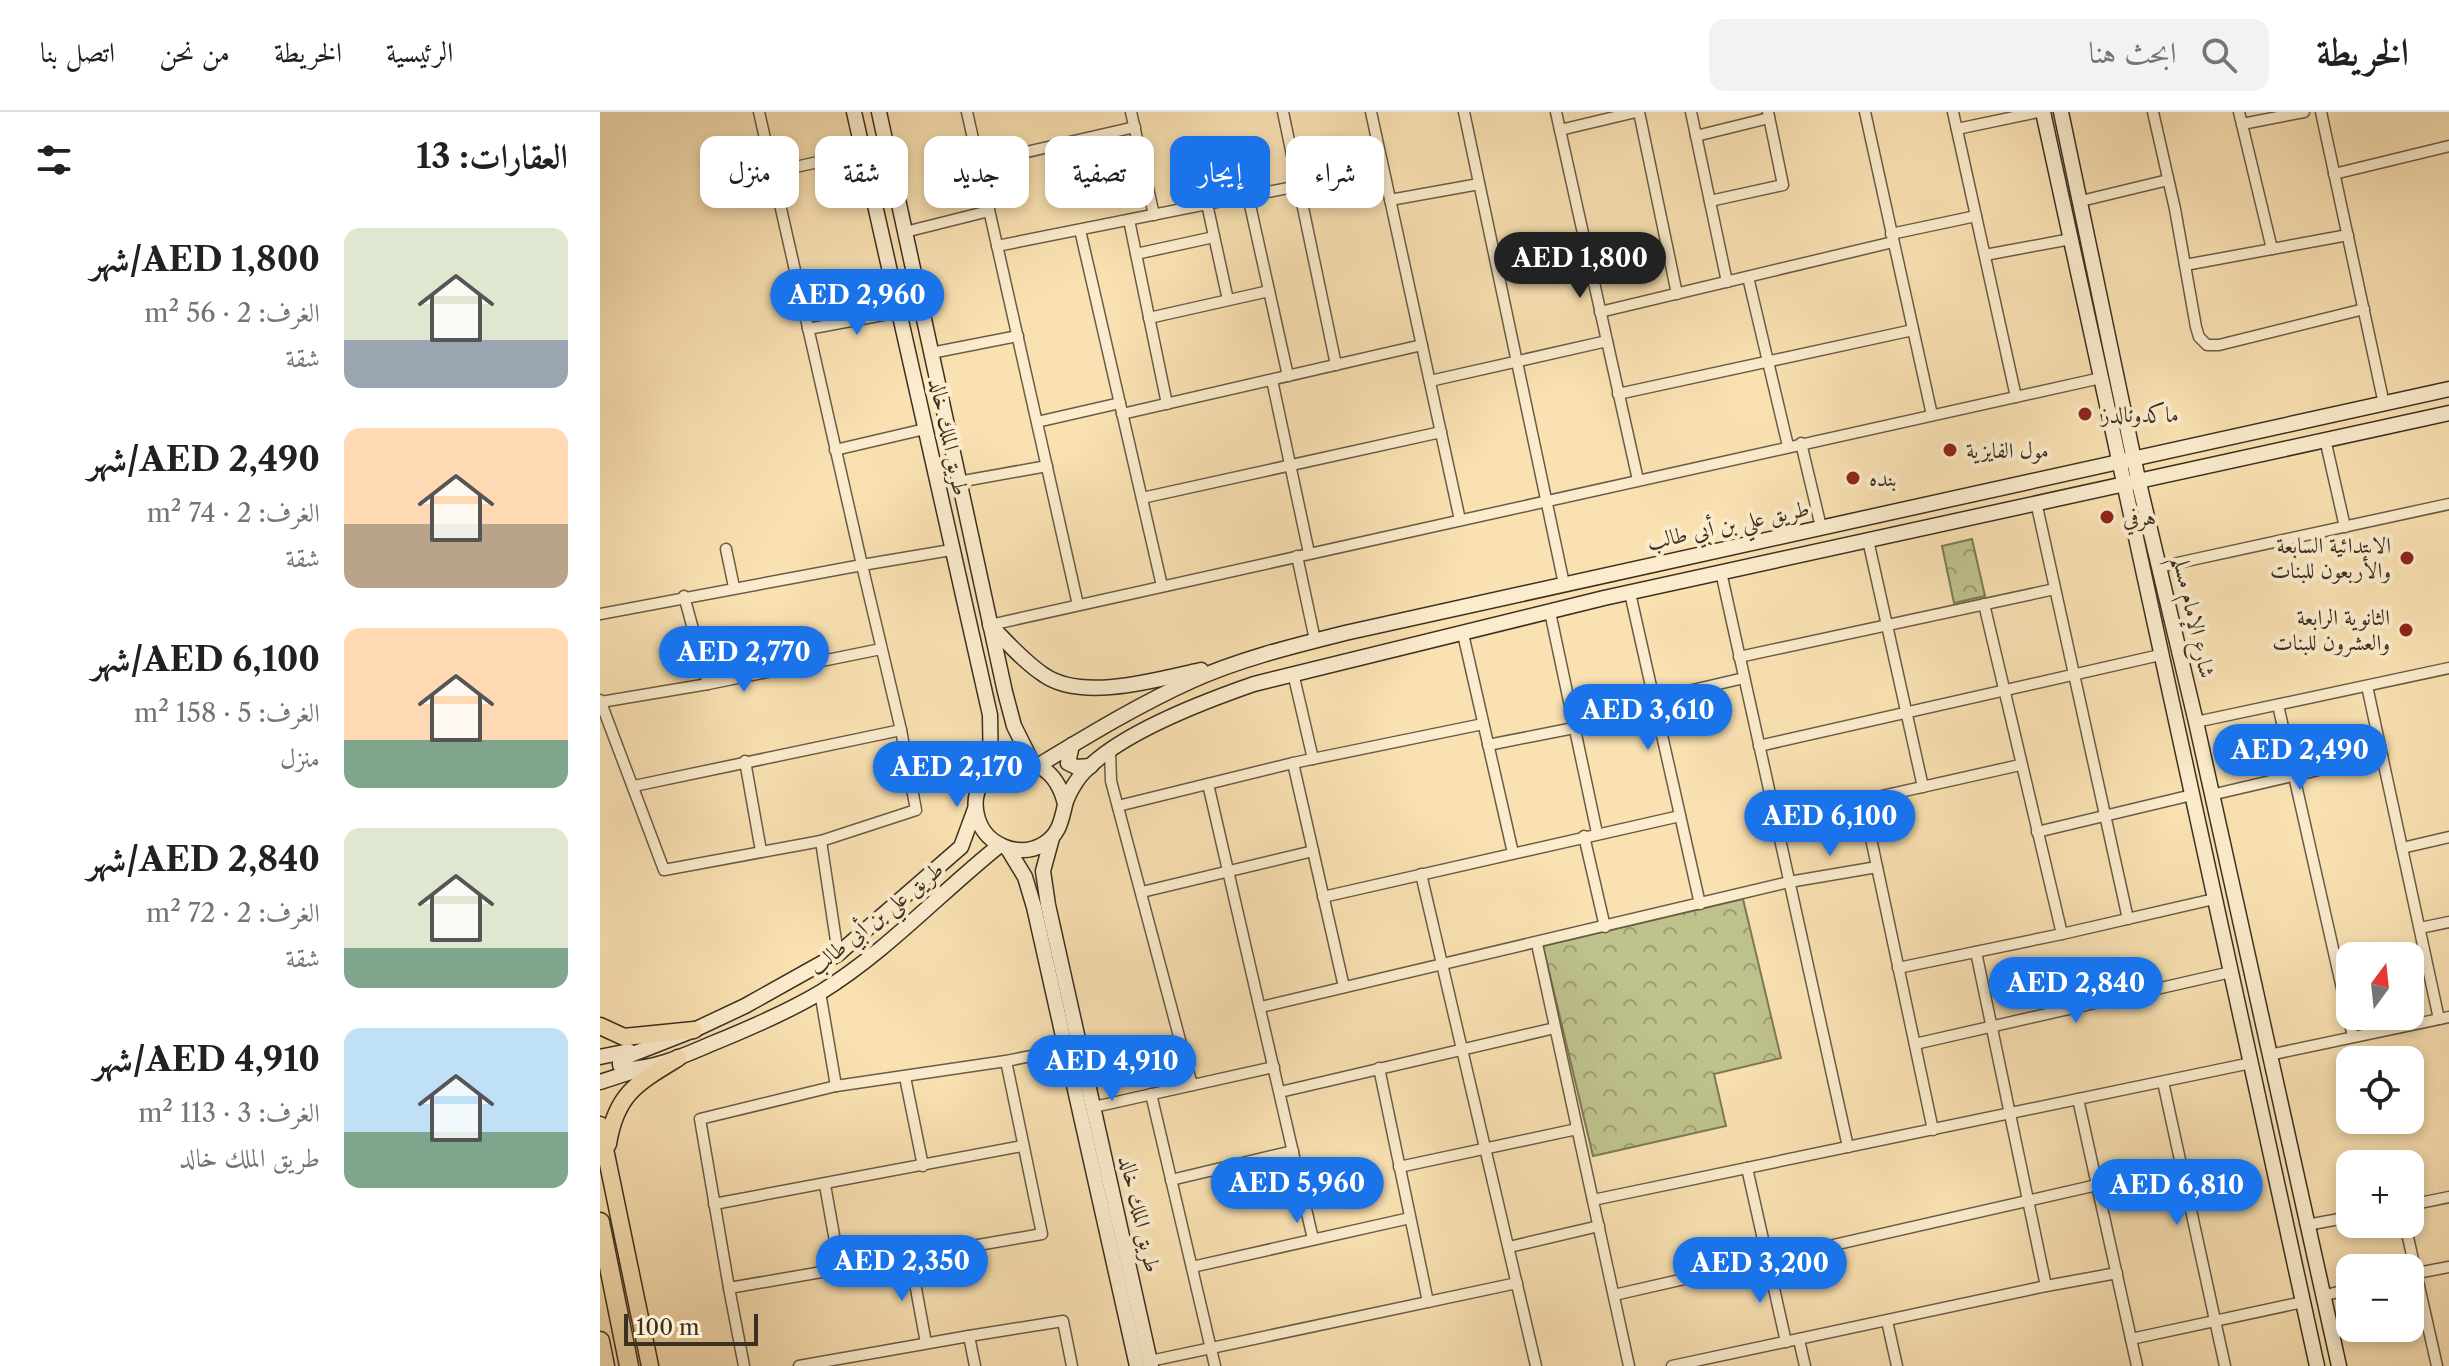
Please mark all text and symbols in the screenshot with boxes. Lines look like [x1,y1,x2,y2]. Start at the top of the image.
search box [1709,19,2269,91]
text: الخريطة [2317,28,2409,75]
icon: search [2197,33,2241,77]
text: ابحث هنا [2089,34,2177,71]
text: اتصل بنا [40,35,115,69]
text: من نحن [159,35,230,69]
text: الخريطة [274,35,342,69]
text: الرئيسية [386,35,453,69]
text: العقارات: 13 [416,135,568,177]
chip: منزل [700,136,799,208]
chip: شقة [815,136,908,208]
chip: جديد [924,136,1029,208]
chip: تصفية [1045,136,1154,208]
chip: إيجار [1170,136,1270,208]
chip: شراء [1286,136,1384,208]
icon: filters [32,138,76,182]
pin: AED 1,800 [1488,232,1672,300]
text: AED 1,800/شهر [90,238,320,280]
text: AED 1,800 [1512,242,1648,274]
icon: home [408,260,504,356]
pin: AED 2,960 [765,269,949,337]
text: AED 2,960 [788,279,926,311]
text: الغرف: 2 · 56 m² [144,297,320,329]
text: شقة [286,342,320,374]
street label: طريق الملك خالد [922,376,975,498]
place label: ماكدونالدز [2099,401,2179,428]
marker: ماكدونالدز [2076,405,2094,423]
place label: مول الفايزية [1966,437,2049,464]
text: AED 2,490/شهر [88,438,320,480]
marker: مول الفايزية [1941,441,1959,459]
icon: home [408,460,504,556]
place label: بنده [1869,465,1897,492]
marker: بنده [1844,469,1862,487]
street label: طريق علي بن أبي طالب [1644,493,1813,563]
text: الغرف: 2 · 74 m² [147,497,320,529]
place label: هرفي [2123,504,2156,536]
marker: هرفي [2098,508,2116,526]
place label: الابتدائية السابعة والأربعون للبنات [2270,532,2391,584]
text: شقة [286,542,320,574]
marker: الابتدائية السابعة والأربعون للبنات [2398,549,2416,567]
street label: شارع الإمام مسلم [2158,554,2221,682]
place label: الثانوية الرابعة والعشرون للبنات [2272,604,2390,657]
marker: الثانوية الرابعة والعشرون للبنات [2397,621,2415,639]
pin: AED 2,770 [652,626,836,694]
text: AED 2,770 [677,636,811,668]
text: AED 6,100/شهر [91,638,320,680]
icon: home [408,660,504,756]
pin: AED 3,610 [1556,684,1740,752]
text: AED 3,610 [1581,694,1715,726]
text: الغرف: 5 · 158 m² [134,697,320,729]
pin: AED 2,490 [2208,724,2392,792]
text: AED 2,490 [2231,734,2369,766]
pin: AED 2,170 [865,741,1049,809]
text: منزل [280,742,320,774]
text: AED 2,170 [891,751,1023,783]
pin: AED 6,100 [1738,790,1922,858]
text: AED 6,100 [1762,800,1898,832]
text: AED 2,840/شهر [87,838,320,880]
street label: طريق علي بن أبي طالب [802,854,954,987]
icon: home [408,860,504,956]
text: الغرف: 2 · 72 m² [146,897,320,929]
text: شقة [286,942,320,974]
north arrow [2336,942,2424,1030]
map controls [2336,942,2424,1342]
pin: AED 2,840 [1984,957,2168,1025]
text: AED 2,840 [2007,967,2145,999]
pin: AED 4,910 [1020,1035,1204,1103]
text: AED 4,910/شهر [94,1038,320,1080]
text: AED 4,910 [1045,1045,1179,1077]
button: locate [2336,1046,2424,1134]
icon: home [408,1060,504,1156]
text: الغرف: 3 · 113 m² [138,1097,320,1129]
text: طريق الملك خالد [179,1142,320,1174]
button: + [2336,1150,2424,1238]
street label: طريق الملك خالد [1112,1153,1167,1275]
pin: AED 5,960 [1205,1157,1389,1225]
pin: AED 6,810 [2085,1159,2269,1227]
text: AED 5,960 [1229,1167,1365,1199]
text: AED 6,810 [2110,1169,2244,1201]
pin: AED 2,350 [810,1235,994,1303]
pin: AED 3,200 [1668,1237,1852,1305]
text: AED 2,350 [834,1245,970,1277]
text: AED 3,200 [1691,1247,1829,1279]
button: − [2336,1254,2424,1342]
scale bar [624,1310,758,1346]
text: 100 m [636,1314,699,1341]

